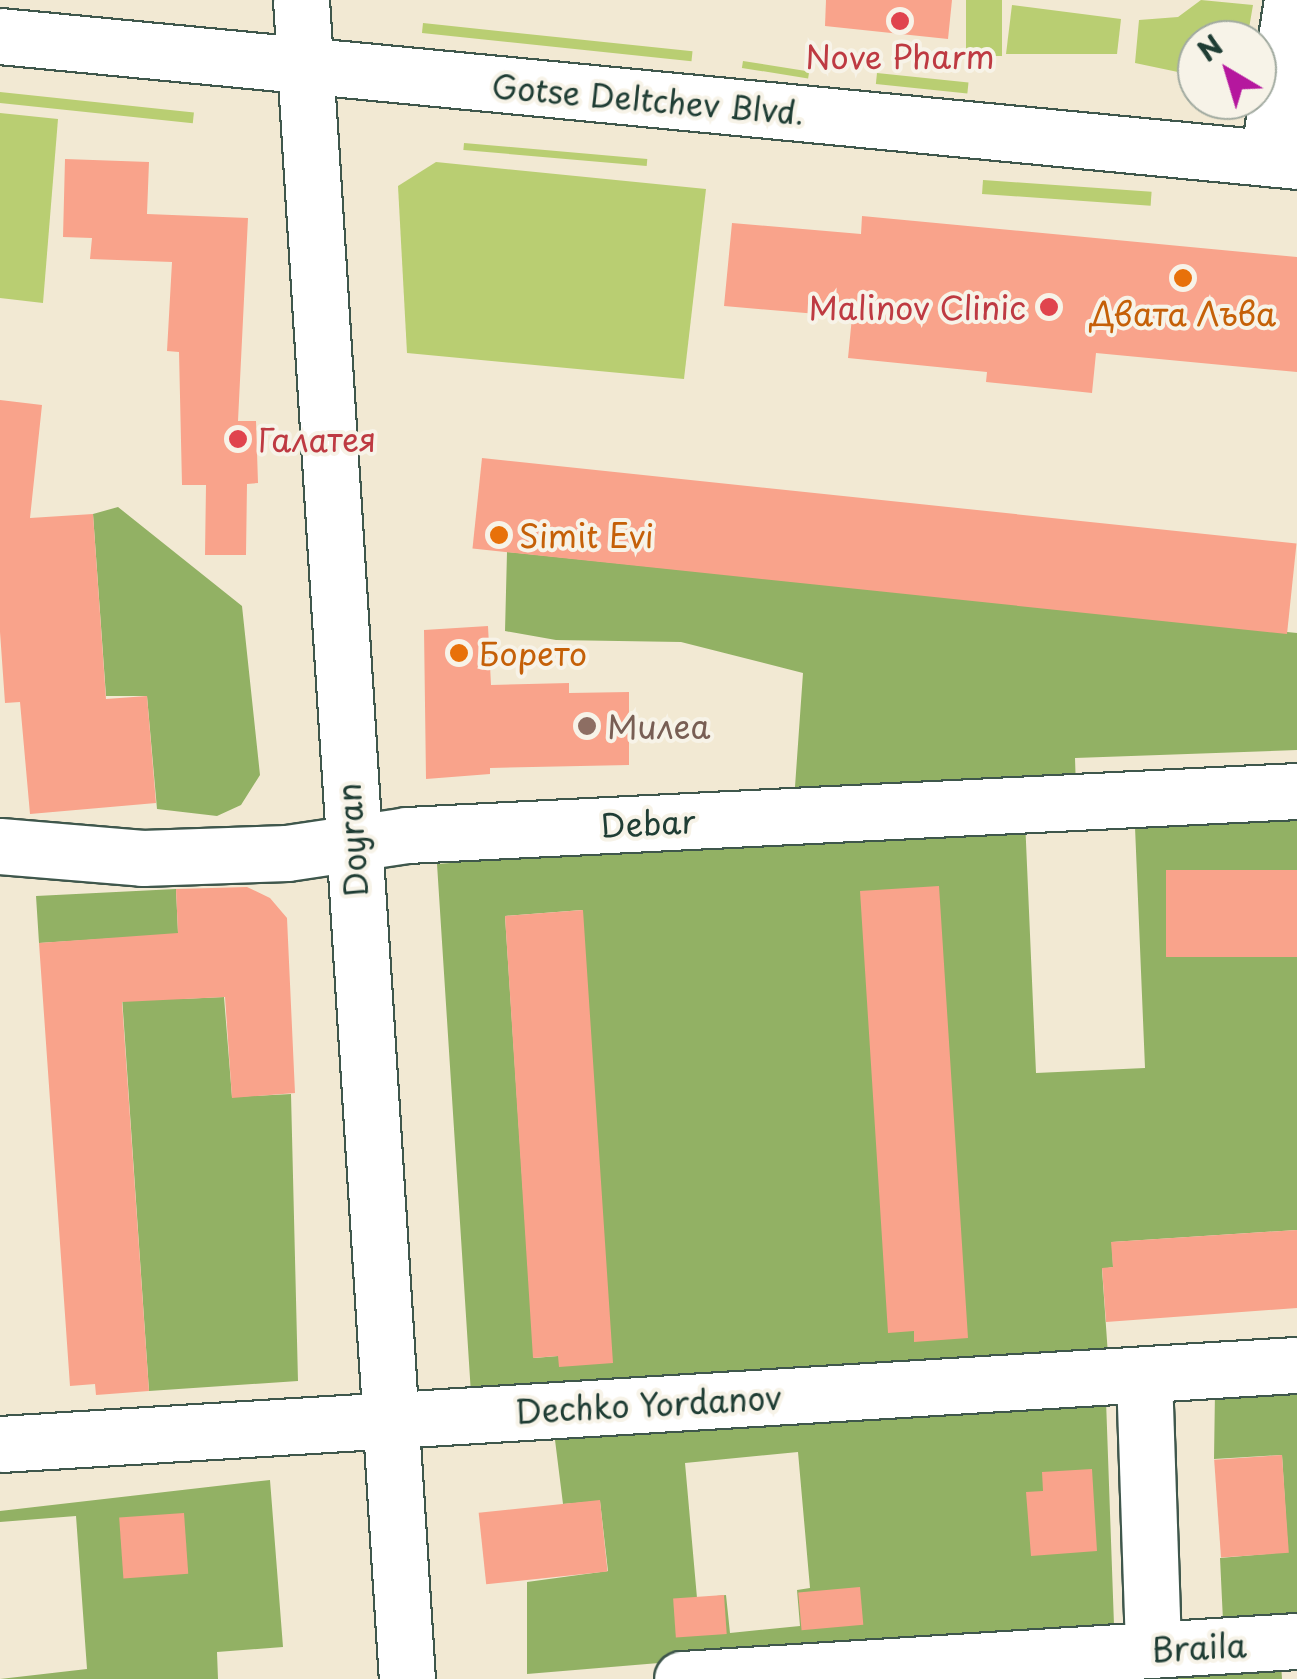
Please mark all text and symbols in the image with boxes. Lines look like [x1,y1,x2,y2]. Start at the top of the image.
marker: Nove Pharm [889,10,911,32]
north arrow [1177,20,1277,120]
text: N [1187,24,1231,71]
place label: Nove Pharm [806,37,994,75]
street label: Gotse Deltchev Blvd. [490,66,806,132]
marker: Двата Лъва [1172,267,1194,289]
place label: Malinov Clinic [809,288,1026,326]
marker: Malinov Clinic [1036,294,1062,320]
place label: Двата Лъва [1089,294,1277,332]
place label: Галатея [258,420,376,458]
marker: Галатея [227,428,249,450]
place label: Simit Evi [519,516,655,554]
marker: Simit Evi [488,524,510,546]
place label: Борето [479,634,587,672]
marker: Борето [448,642,470,664]
place label: Милеа [607,707,710,745]
marker: Милеа [576,715,598,737]
street label: Doyran [329,782,375,898]
street label: Debar [600,801,696,845]
street label: Dechko Yordanov [512,1378,784,1430]
street label: Braila [1150,1625,1248,1669]

